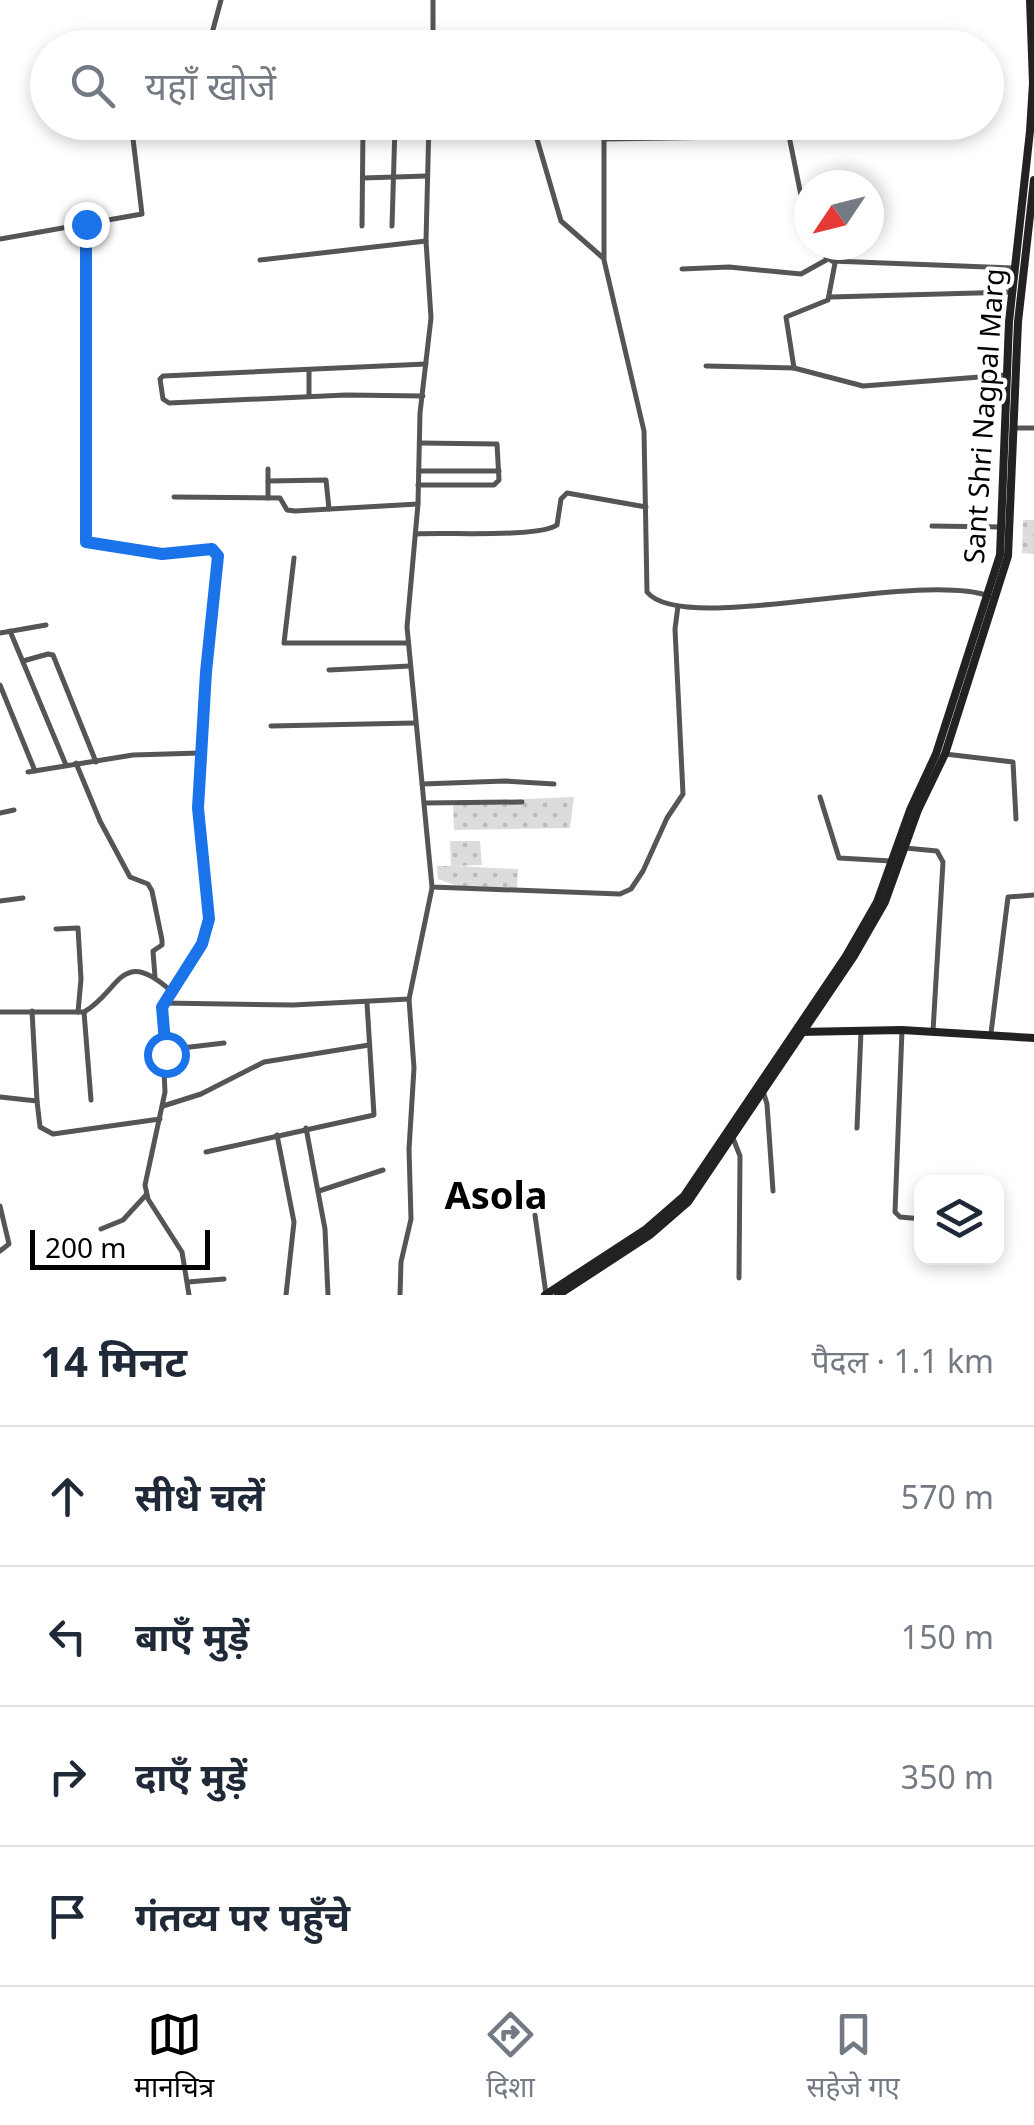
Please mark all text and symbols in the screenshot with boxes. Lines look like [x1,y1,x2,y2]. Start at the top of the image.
search box [30,30,1004,140]
icon: search [65,58,120,113]
text: यहाँ खोजें [145,59,276,111]
north arrow [794,170,884,260]
route end [64,202,110,248]
street label: Sant Shri Nagpal Marg [954,267,1012,565]
route start [144,1032,190,1078]
district label: Asola [444,1168,548,1220]
map controls [914,1175,1004,1265]
button: layers [914,1175,1004,1265]
scale bar [30,1225,210,1270]
text: 200 m [45,1228,127,1266]
text: 14 मिनट [40,1332,187,1389]
text: पैदल · 1.1 km [811,1339,994,1382]
icon: ahead [40,1469,95,1524]
text: सीधे चलें [135,1470,265,1522]
text: 570 m [901,1475,994,1518]
icon: left [40,1609,95,1664]
text: बाएँ मुड़ें [135,1610,249,1662]
text: 150 m [901,1615,994,1658]
icon: right [40,1749,95,1804]
text: दाएँ मुड़ें [135,1750,247,1802]
text: 350 m [901,1755,994,1798]
icon: arrive [40,1889,95,1944]
text: गंतव्य पर पहुँचे [135,1890,350,1942]
tab: मानचित्र [134,2007,214,2105]
tab: दिशा [483,2007,538,2105]
tab: सहेजे गए [807,2007,900,2105]

